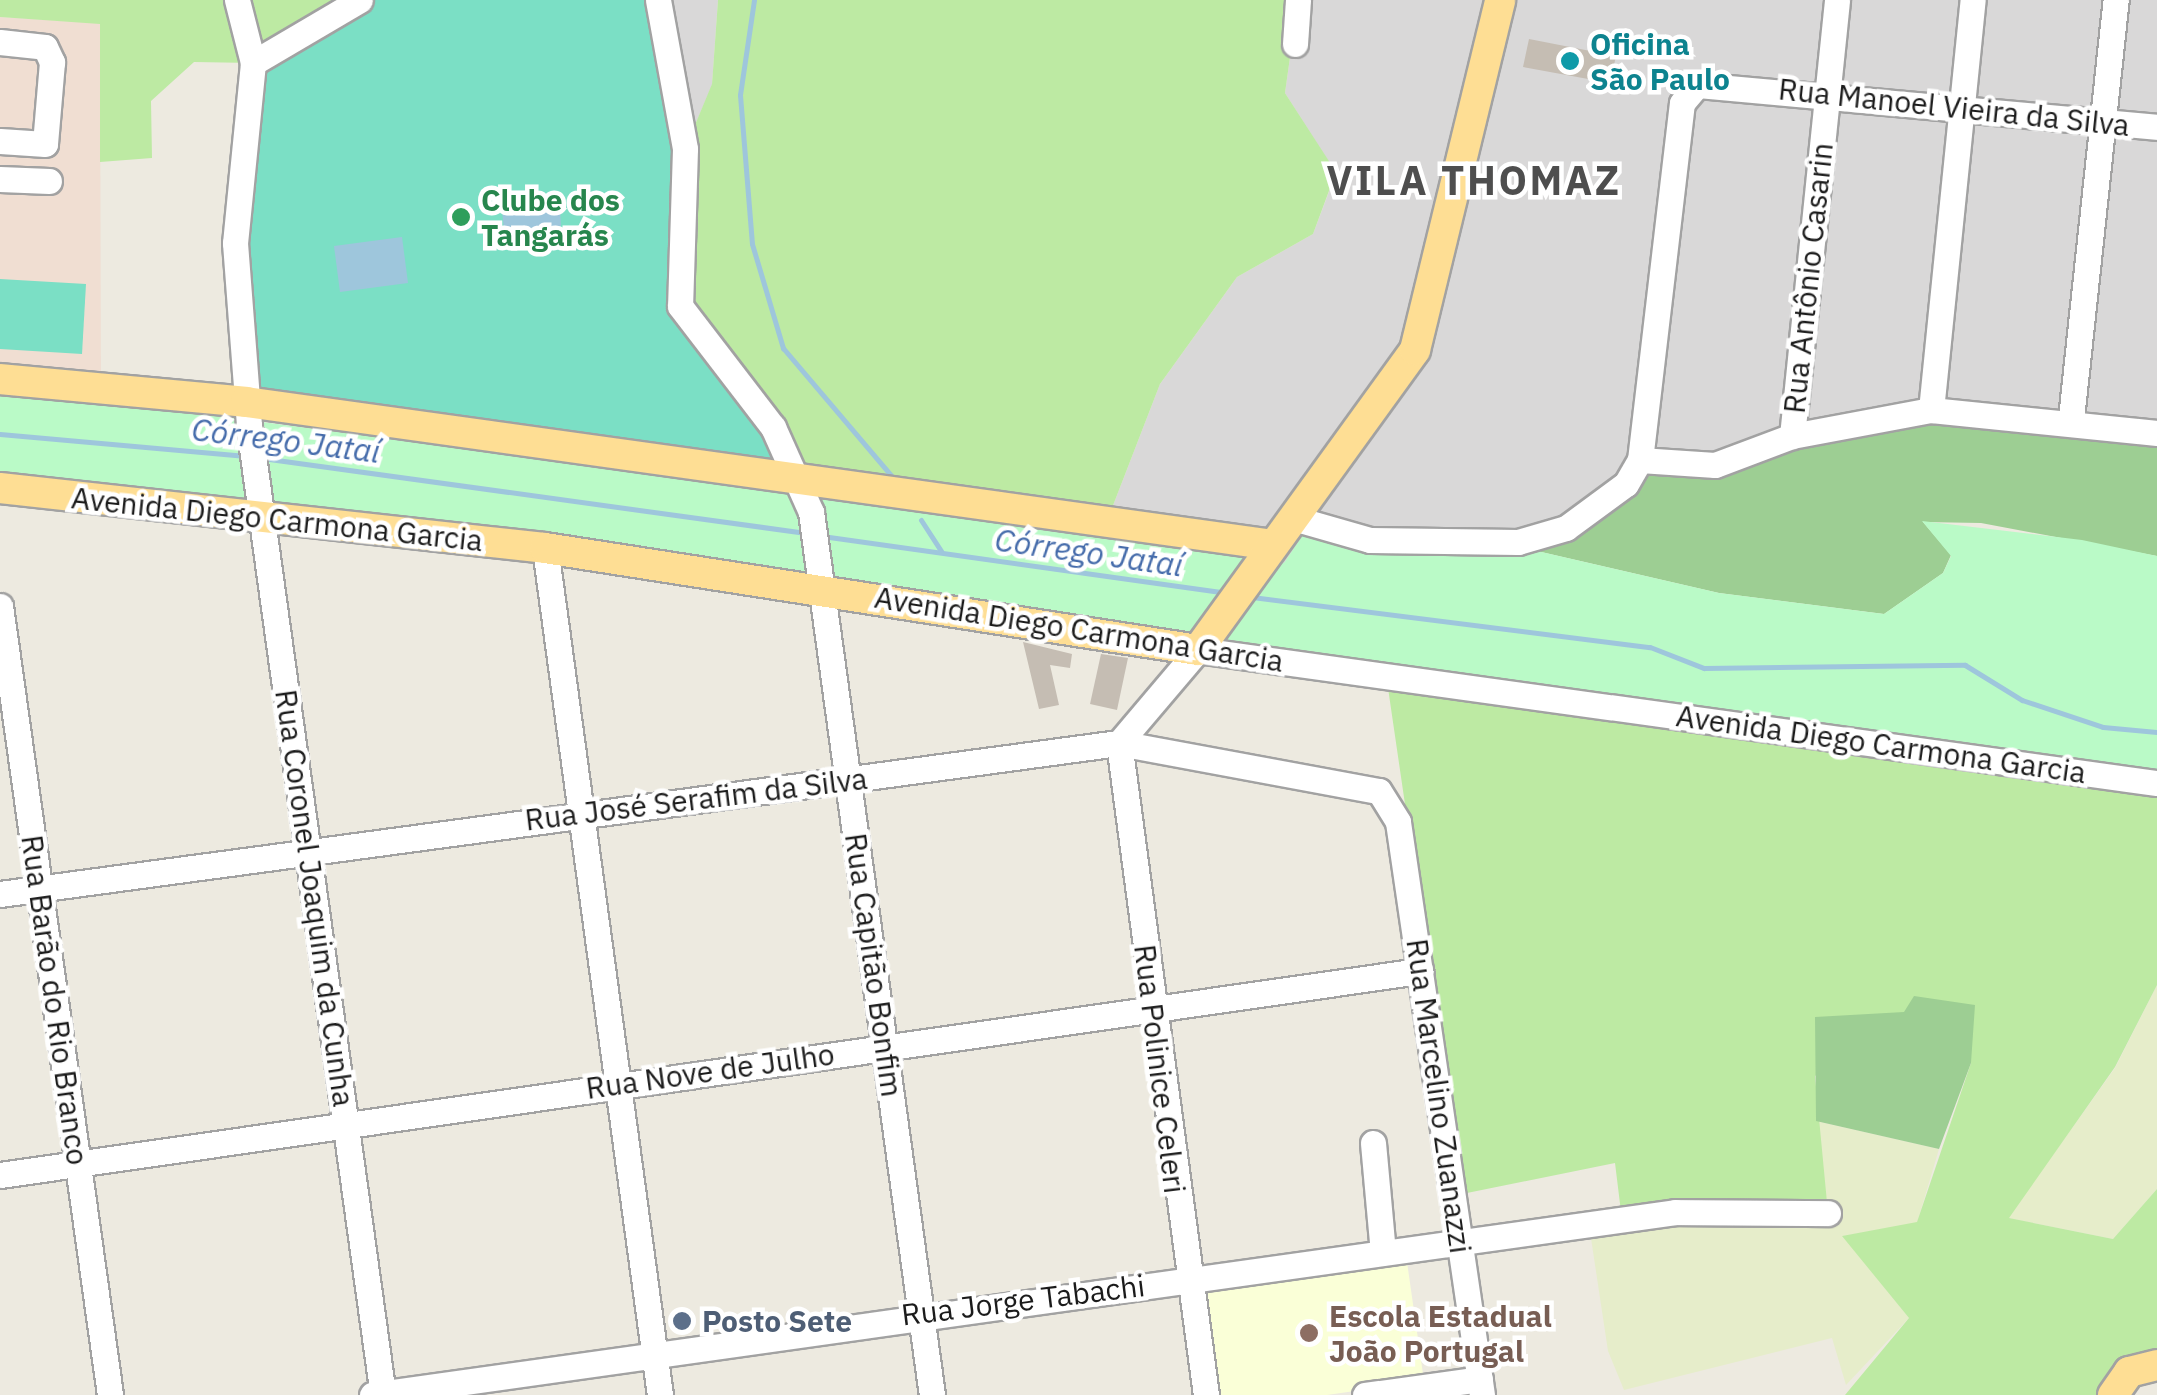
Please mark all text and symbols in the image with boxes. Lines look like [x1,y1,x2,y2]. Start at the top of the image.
place label: Oficina São Paulo [1590,26,1730,96]
marker: Oficina São Paulo [1559,50,1581,72]
street label: Rua Manoel Vieira da Silva [1777,71,2131,143]
street label: Rua Antônio Casarin [1776,141,1840,415]
district label: VILA THOMAZ [1327,156,1621,204]
place label: Clube dos Tangarás [481,182,620,252]
marker: Clube dos Tangarás [450,206,472,228]
water label: Córrego Jataí [190,409,382,471]
street label: Avenida Diego Carmona Garcia [70,479,484,559]
water label: Córrego Jataí [992,520,1186,584]
street label: Avenida Diego Carmona Garcia [872,579,1286,679]
street label: Rua Coronel Joaquim da Cunha [268,687,362,1109]
street label: Avenida Diego Carmona Garcia [1674,697,2088,791]
street label: Rua José Serafim da Silva [523,760,869,838]
street label: Rua Capitão Bonfim [838,831,910,1099]
street label: Rua Barão do Rio Branco [14,833,96,1167]
street label: Rua Marcelino Zuanazzi [1399,936,1479,1256]
street label: Rua Polinice Celeri [1127,942,1193,1196]
street label: Rua Nove de Julho [583,1036,837,1106]
street label: Rua Jorge Tabachi [899,1267,1147,1333]
place label: Escola Estadual João Portugal [1329,1298,1552,1368]
place label: Posto Sete [702,1303,852,1339]
marker: Posto Sete [671,1310,693,1332]
marker: Escola Estadual João Portugal [1298,1322,1320,1344]

